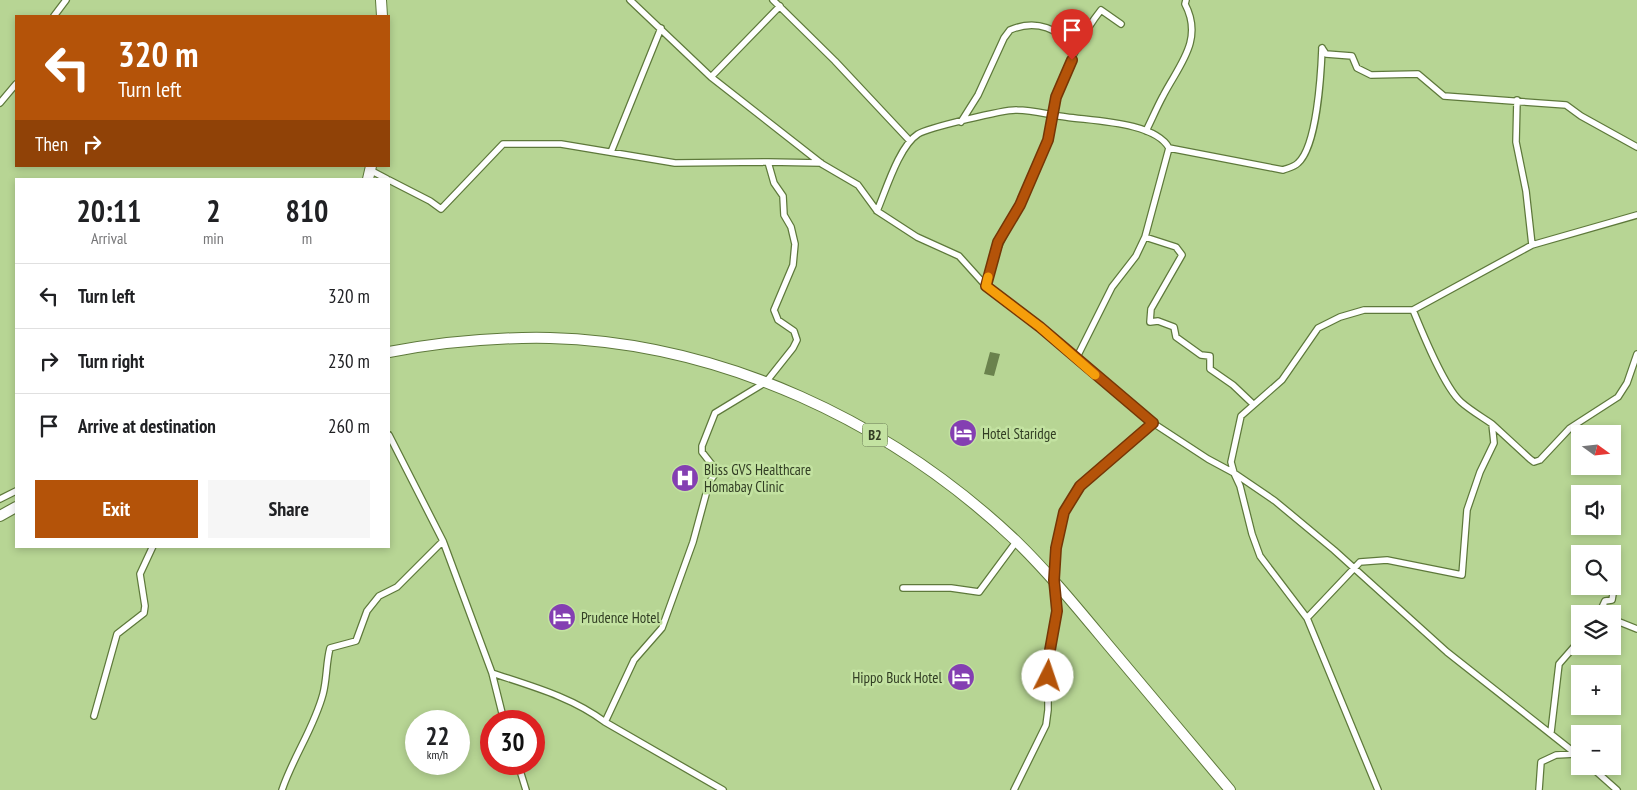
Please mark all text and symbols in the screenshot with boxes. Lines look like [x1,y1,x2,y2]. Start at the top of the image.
pin [1051,9,1093,60]
icon: arrive [1058,16,1086,44]
text: 320 m [118,31,199,77]
icon: left [35,35,100,100]
text: Turn left [118,75,182,103]
icon: right [78,130,106,158]
text: Then [35,132,68,156]
text: 20:11 [77,191,141,230]
text: 2 [206,191,221,230]
text: 810 [285,191,328,230]
text: Arrival [91,228,127,248]
text: min [203,228,224,248]
text: m [302,228,312,248]
icon: left [35,282,63,310]
text: Turn left [78,284,135,308]
text: 320 m [328,284,370,308]
icon: right [35,347,63,375]
text: Turn right [78,349,144,373]
text: 230 m [328,349,370,373]
icon: arrive [35,412,63,440]
text: Arrive at destination [78,414,216,438]
text: 260 m [328,414,370,438]
hotel icon: Hotel Staridge [948,418,978,448]
road number: B2 [862,424,888,446]
place label: Hotel Staridge [982,424,1056,443]
north arrow [1571,425,1621,475]
map controls [1571,425,1621,775]
place label: Bliss GVS Healthcare Homabay Clinic [704,460,811,496]
hospital icon: Bliss GVS Healthcare Homabay Clinic [670,463,700,493]
button: Exit [35,480,198,538]
button: Share [208,480,370,538]
button: sound [1571,485,1621,535]
button: search [1571,545,1621,595]
hotel icon: Prudence Hotel [547,602,577,632]
button: layers [1571,605,1621,655]
place label: Prudence Hotel [581,608,660,627]
position arrow [1021,649,1073,701]
hotel icon: Hippo Buck Hotel [946,662,976,692]
button: + [1571,665,1621,715]
place label: Hippo Buck Hotel [852,668,942,687]
speed limit sign: 30 [480,710,545,775]
text: 22 [426,720,449,752]
button: − [1571,725,1621,775]
text: km/h [427,747,448,762]

